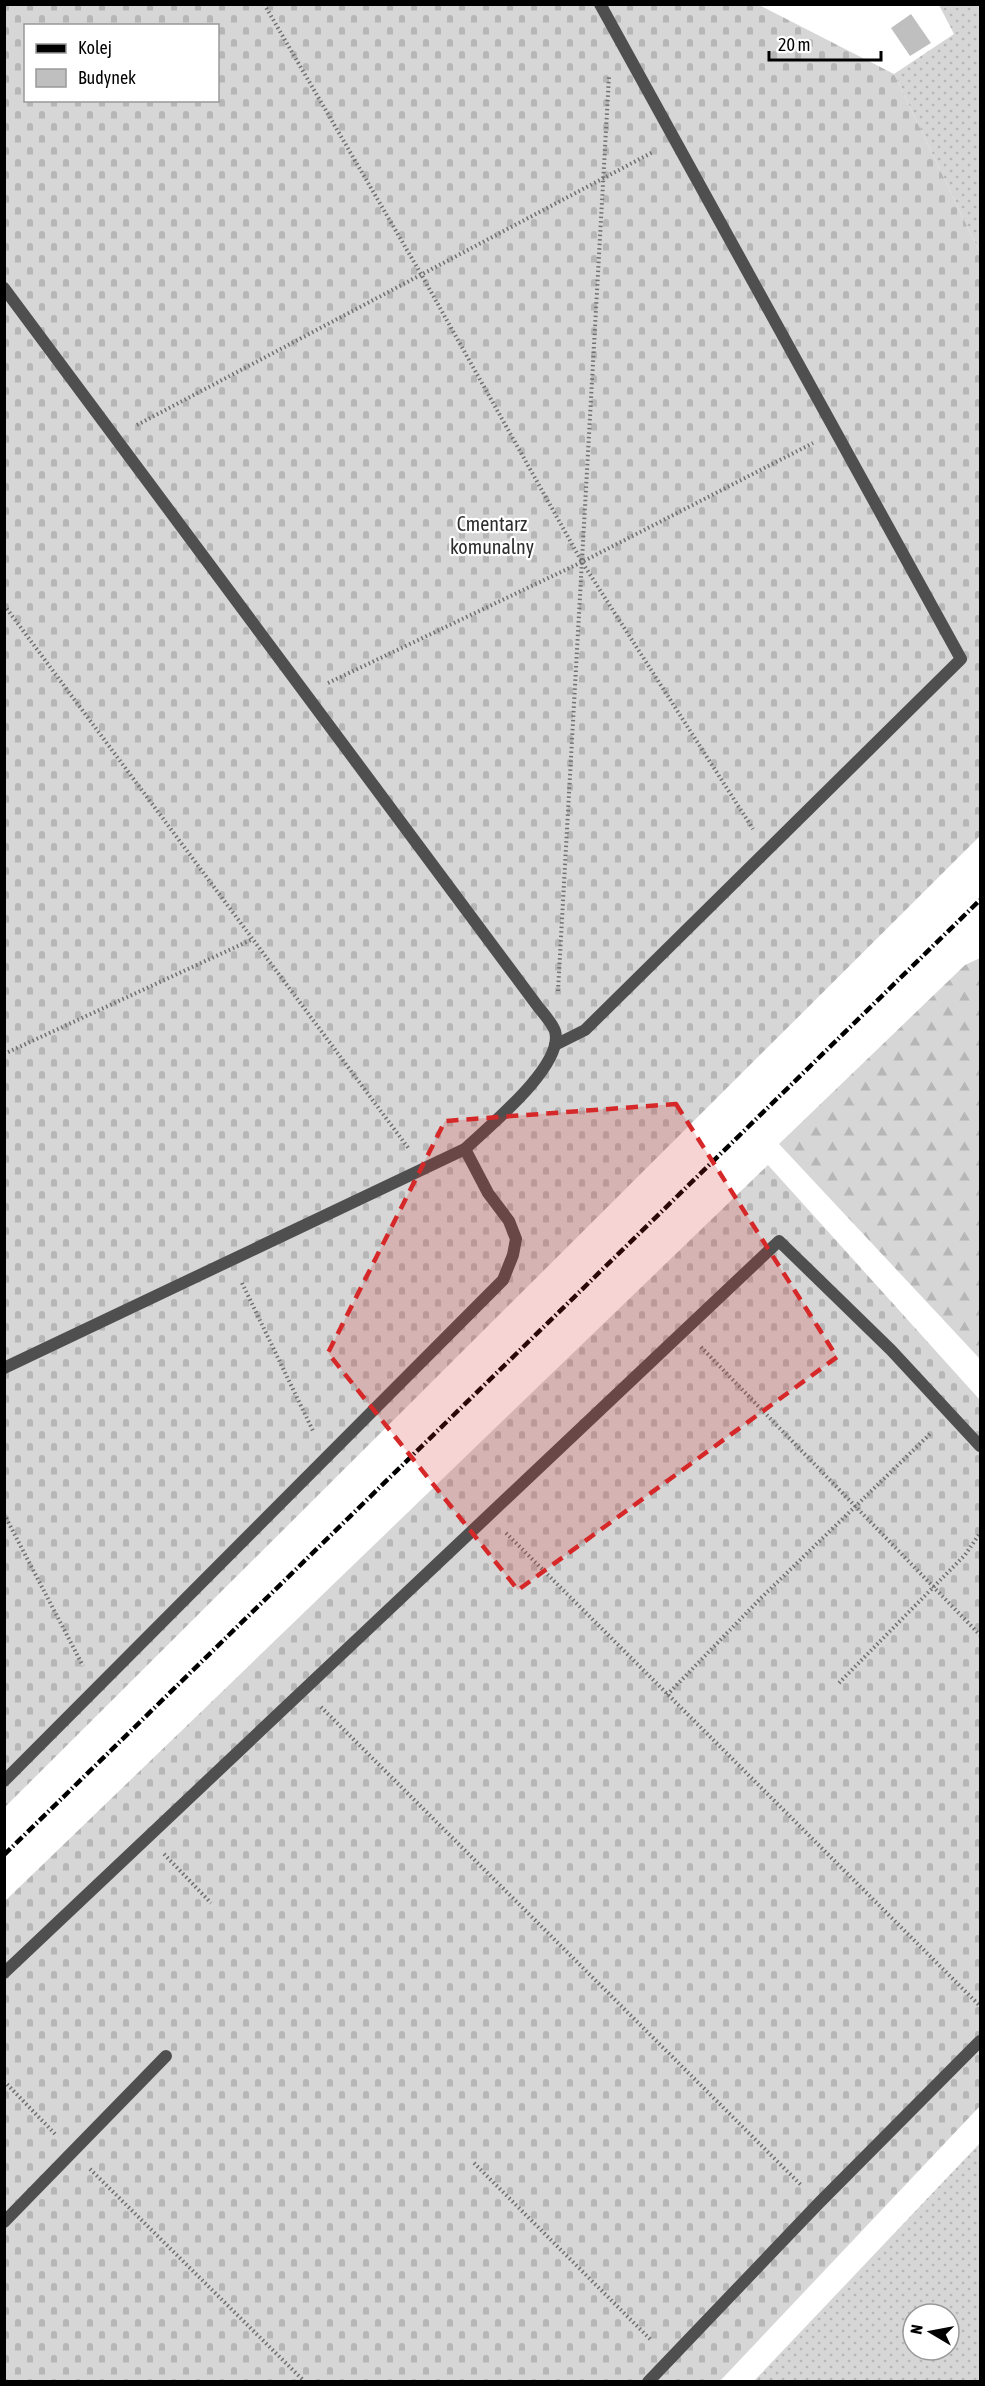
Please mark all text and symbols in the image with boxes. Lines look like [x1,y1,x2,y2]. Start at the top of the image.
legend [24,24,219,102]
scale bar [769,24,882,62]
text: 20 m [778,34,810,55]
text: Kolej [78,37,112,58]
text: Budynek [78,67,136,88]
park label: Cmentarz komunalny [450,512,534,558]
north arrow [901,2302,961,2362]
text: N [907,2323,926,2336]

